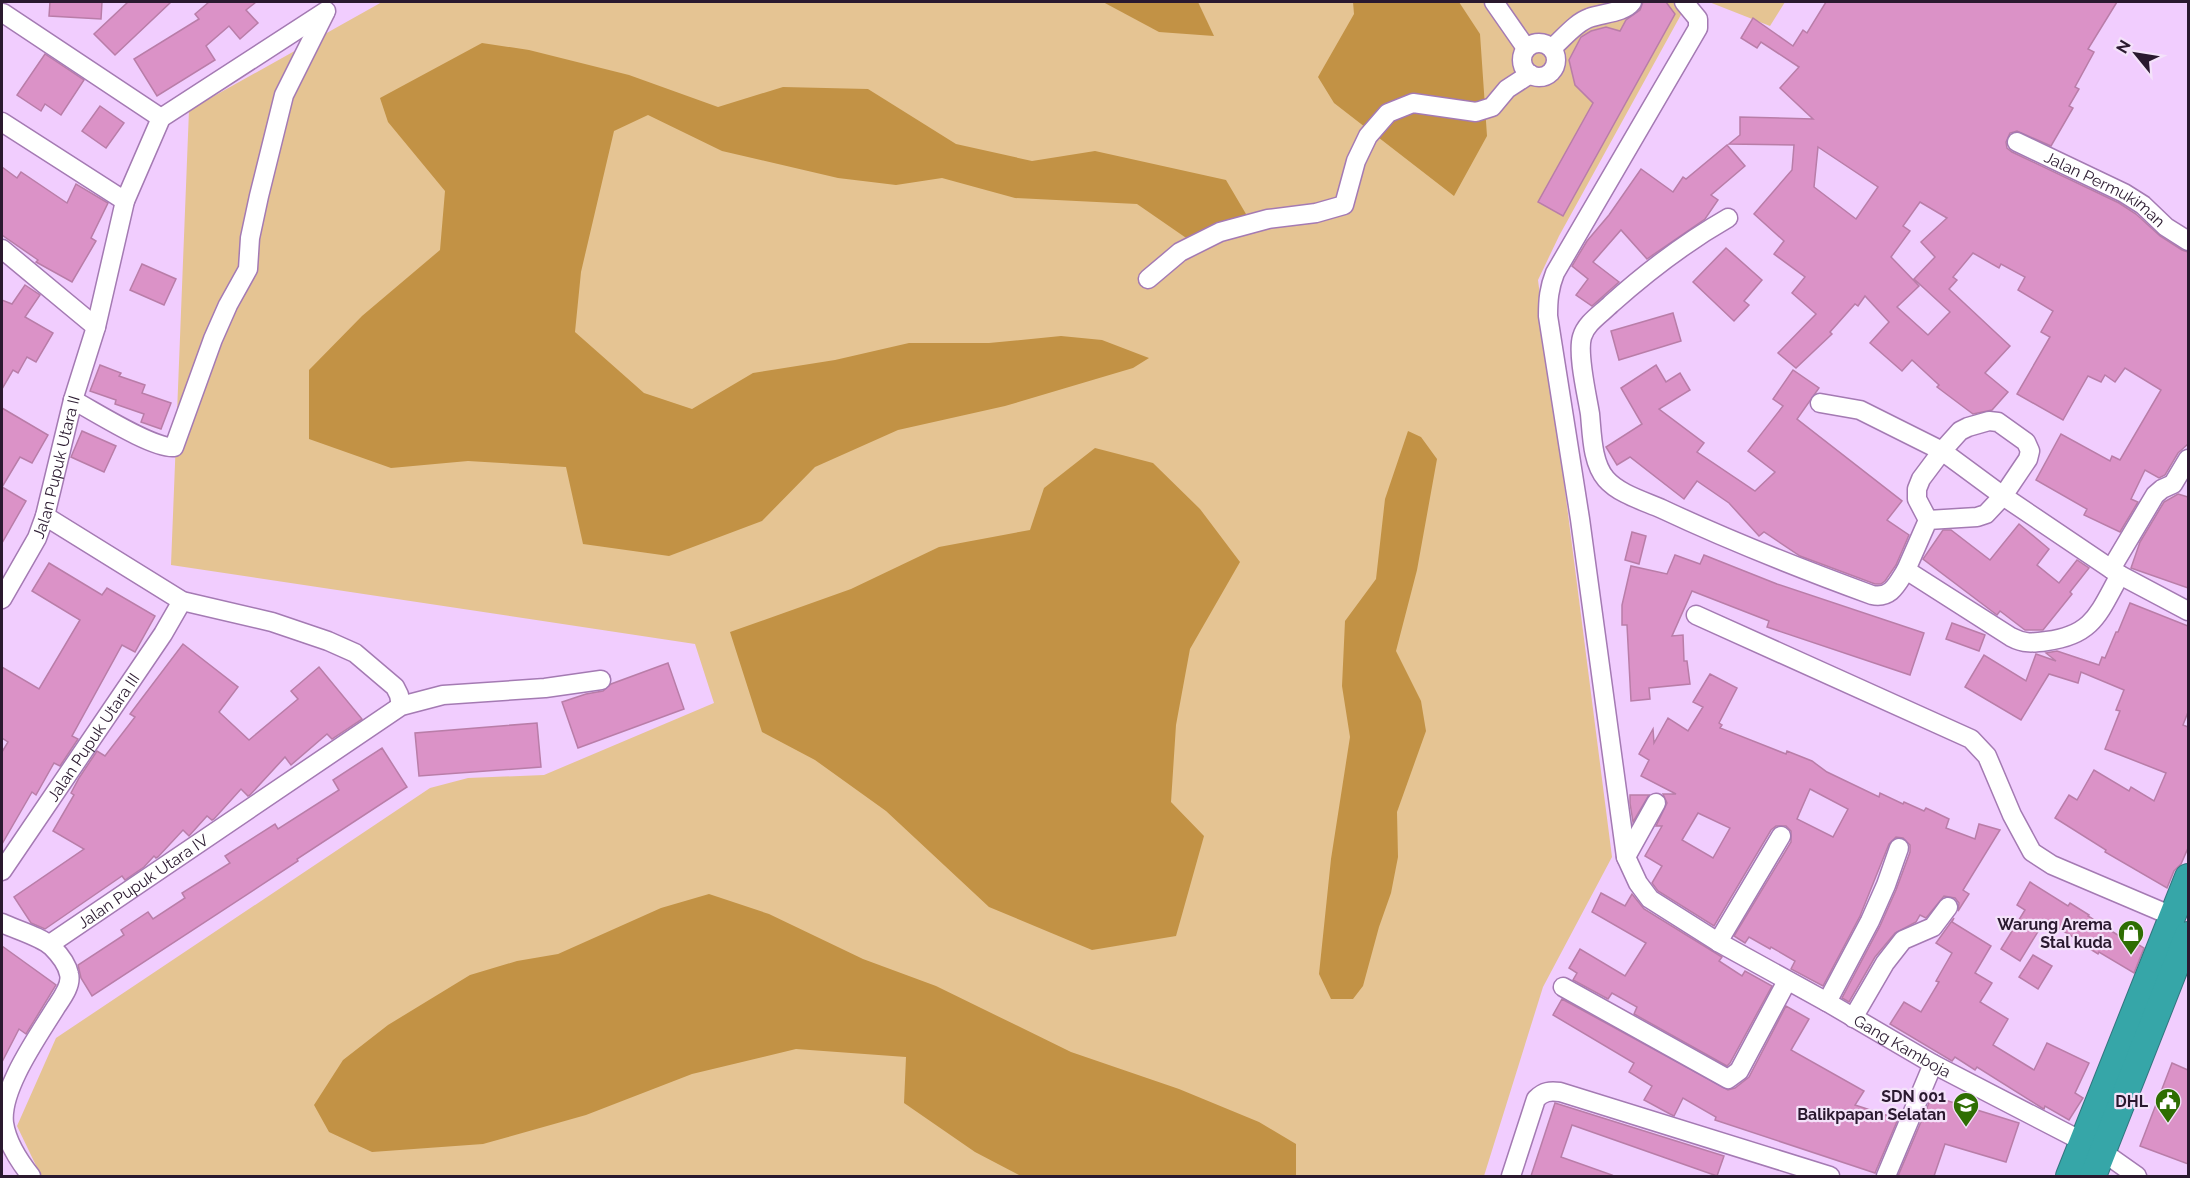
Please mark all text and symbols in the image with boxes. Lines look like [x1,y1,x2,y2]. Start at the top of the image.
north arrow [2106,24,2166,84]
text: N [2112,37,2135,57]
street label: Jalan Permukiman [2041,148,2169,231]
street label: Jalan Pupuk Utara II [29,393,84,541]
street label: Jalan Pupuk Utara III [43,670,144,805]
street label: Jalan Pupuk Utara IV [74,831,212,933]
place label: Warung Arema Stal kuda [1997,915,2112,952]
shop icon: Warung Arema Stal kuda [2116,918,2146,956]
street label: Gang Kamboja [1850,1011,1954,1082]
public building icon: DHL [2153,1086,2183,1124]
place label: SDN 001 Balikpapan Selatan [1797,1087,1946,1124]
school or university icon: SDN 001 Balikpapan Selatan [1951,1090,1981,1128]
place label: DHL [2115,1092,2149,1111]

